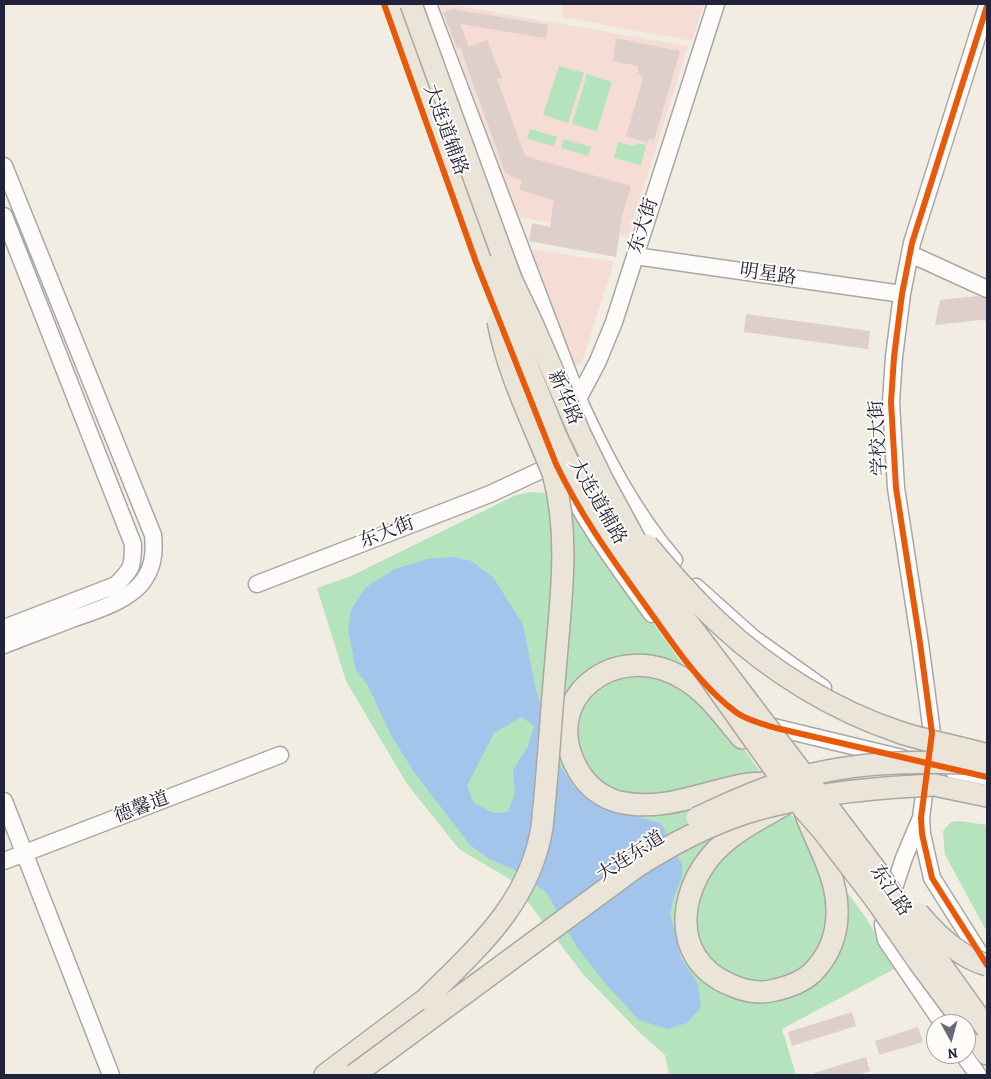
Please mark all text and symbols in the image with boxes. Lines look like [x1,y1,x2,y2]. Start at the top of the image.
street label: 大连道辅路 [418,81,472,179]
street label: 东大街 [624,195,664,257]
street label: 明星路 [738,260,798,290]
street label: 新华路 [542,367,586,429]
street label: 学校大街 [866,399,892,477]
street label: 大连道辅路 [563,455,631,549]
street label: 东大街 [356,512,418,554]
street label: 德馨道 [111,787,173,829]
street label: 大连东道 [593,827,669,887]
street label: 东江路 [865,861,915,921]
north arrow [926,1014,976,1064]
text: N [947,1043,959,1063]

